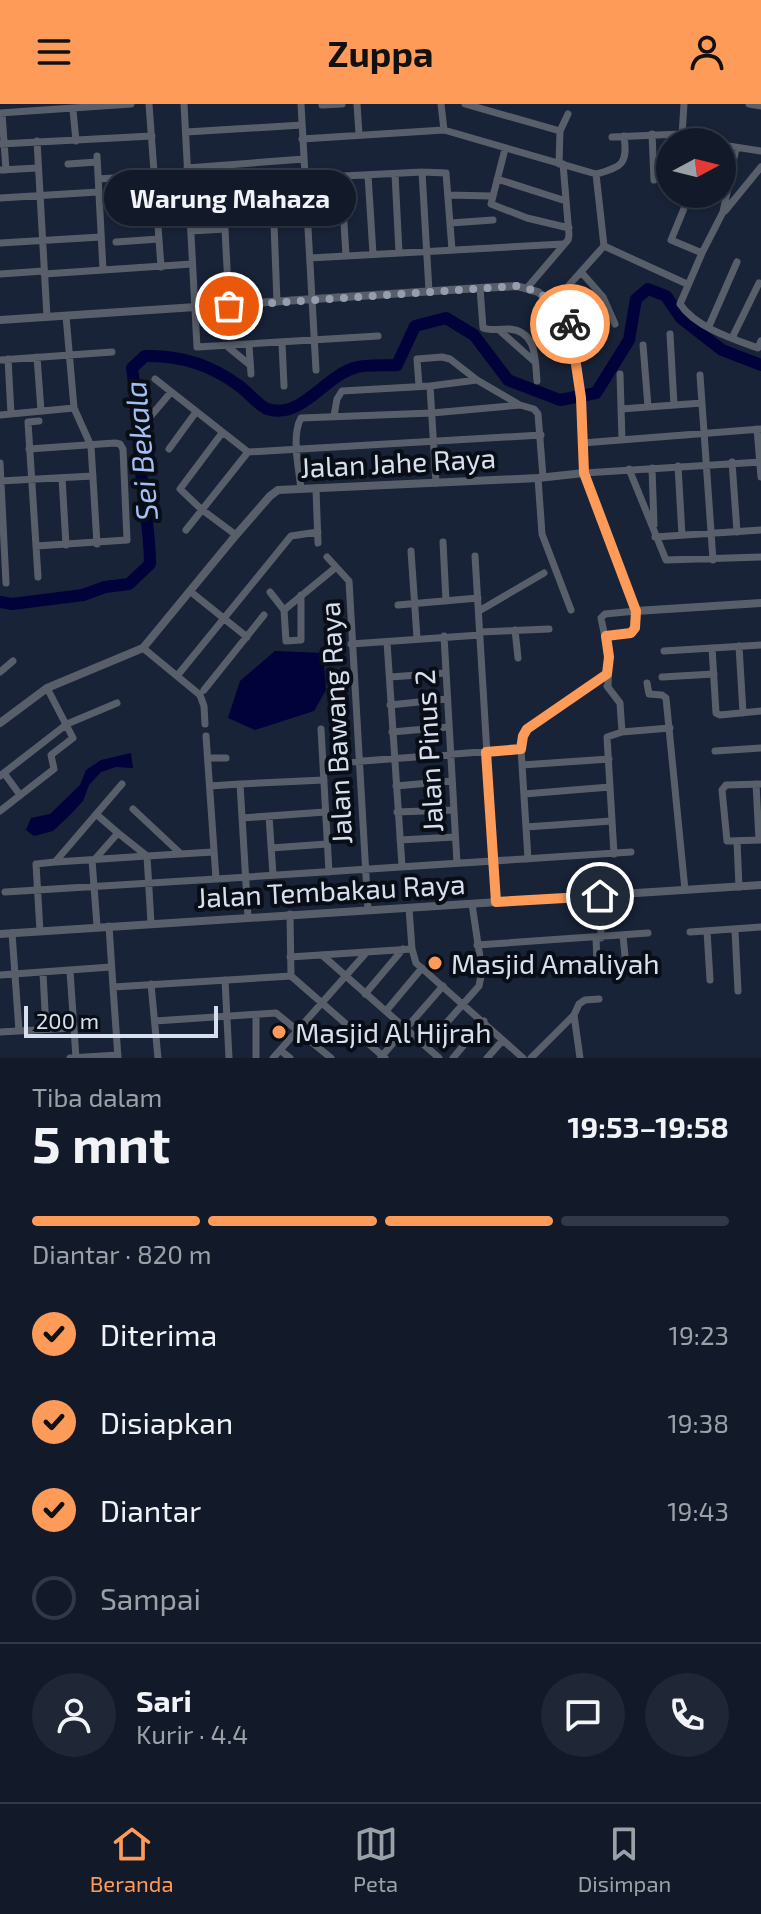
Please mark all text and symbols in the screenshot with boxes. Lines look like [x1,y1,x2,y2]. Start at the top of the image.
icon: menu [32,30,76,74]
icon: person [685,30,729,74]
text: Zuppa [327,31,434,74]
north arrow [656,128,736,208]
map controls [656,128,736,208]
callout: Warung Mahaza [103,170,355,226]
text: Warung Mahaza [130,182,330,213]
pin [195,272,263,340]
icon: bag [207,284,251,328]
courier [530,284,610,364]
icon: bike [548,302,592,346]
water label: Sei Bekala [116,380,164,522]
street label: Jalan Jahe Raya [299,440,497,484]
street label: Jalan Bawang Raya [312,601,358,845]
street label: Jalan Pinus 2 [407,669,449,833]
pin [566,862,634,930]
street label: Jalan Tembakau Raya [196,866,466,914]
icon: home [578,874,622,918]
place label: Masjid Amaliyah [451,946,660,980]
marker: Masjid Amaliyah [426,954,444,972]
scale bar [24,1002,218,1038]
text: 200 m [36,1007,99,1033]
place label: Masjid Al Hijrah [295,1015,492,1049]
marker: Masjid Al Hijrah [270,1023,288,1041]
text: Tiba dalam [32,1081,162,1112]
text: 19:53–19:58 [568,1108,729,1144]
text: 5 mnt [32,1111,170,1173]
text: Diantar · 820 m [32,1238,212,1269]
icon: check [32,1312,76,1356]
text: Diterima [100,1316,217,1352]
text: 19:23 [669,1319,729,1350]
icon: check [32,1400,76,1444]
text: Disiapkan [100,1404,233,1440]
text: 19:38 [667,1407,729,1438]
icon: check [32,1488,76,1532]
text: Diantar [100,1492,201,1528]
text: 19:43 [667,1495,729,1526]
text: Sampai [100,1580,201,1616]
button: person [32,1673,116,1757]
button: chat [541,1673,625,1757]
button: phone [645,1673,729,1757]
text: Sari [136,1682,192,1718]
text: Kurir · 4.4 [136,1718,248,1749]
tab: Beranda [90,1822,174,1896]
tab: Peta [353,1822,398,1896]
tab: Disimpan [578,1822,671,1896]

